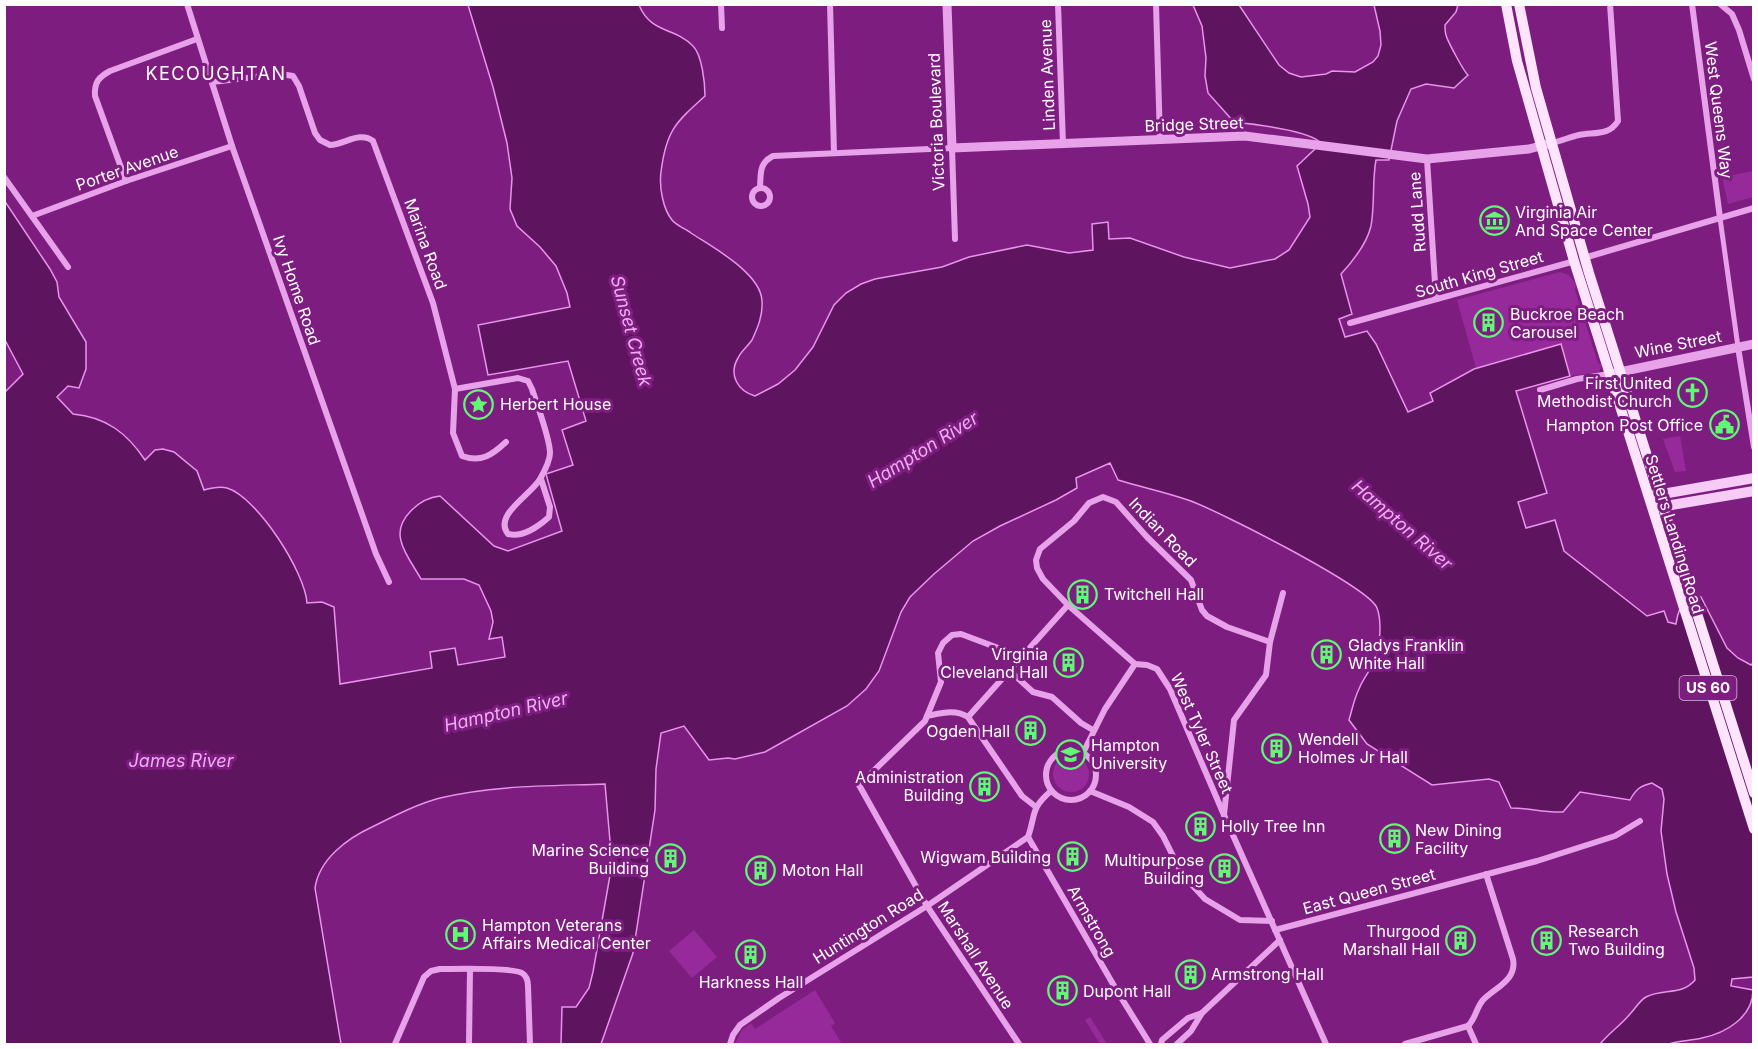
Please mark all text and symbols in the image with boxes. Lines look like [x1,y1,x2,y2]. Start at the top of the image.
street label: Linden Avenue [1035,19,1059,131]
street label: West Queens Way [1701,40,1737,180]
street label: Victoria Boulevard [924,53,948,191]
district label: KECOUGHTAN [145,63,287,84]
street label: Bridge Street [1144,112,1244,136]
street label: Porter Avenue [73,141,181,195]
street label: Rudd Lane [1404,171,1430,253]
street label: Marina Road [400,196,452,292]
place label: Virginia Air And Space Center [1515,202,1653,240]
museum icon: Virginia Air And Space Center [1478,205,1510,237]
street label: Ivy Home Road [269,232,325,348]
street label: South King Street [1413,246,1545,302]
water label: Sunset Creek [607,273,657,390]
place label: Buckroe Beach Carousel [1510,304,1625,342]
building icon: Buckroe Beach Carousel [1473,307,1505,339]
street label: Wine Street [1633,326,1723,362]
place label: First United Methodist Church [1537,373,1672,411]
church icon: First United Methodist Church [1677,376,1709,408]
place icon: Herbert House [463,388,495,420]
place label: Herbert House [500,394,611,414]
water label: Hampton River [864,407,983,492]
public building icon: Hampton Post Office [1708,409,1740,441]
place label: Hampton Post Office [1546,415,1703,435]
street label: Settlers Landing Road [1641,452,1709,616]
water label: Hampton River [1348,475,1458,575]
street label: Indian Road [1125,493,1201,571]
building icon: Twitchell Hall [1067,578,1099,610]
place label: Twitchell Hall [1104,584,1204,604]
place label: Gladys Franklin White Hall [1348,635,1464,673]
building icon: Gladys Franklin White Hall [1311,638,1343,670]
place label: Virginia Cleveland Hall [940,644,1048,682]
building icon: Virginia Cleveland Hall [1053,647,1085,679]
street label: West Tyler Street [1166,670,1238,796]
road number: US 60 [1680,676,1736,700]
water label: Hampton River [442,687,571,736]
building icon: Ogden Hall [1015,715,1047,747]
place label: Ogden Hall [926,721,1010,741]
place label: Wendell Holmes Jr Hall [1298,729,1408,767]
building icon: Wendell Holmes Jr Hall [1261,732,1293,764]
place label: Hampton University [1091,735,1167,773]
school or university icon: Hampton University [1054,738,1086,770]
water label: James River [129,750,235,771]
place label: Administration Building [855,767,964,805]
building icon: Administration Building [969,770,1001,802]
building icon: Holly Tree Inn [1184,810,1216,842]
place label: Holly Tree Inn [1221,816,1325,836]
place label: New Dining Facility [1415,820,1502,858]
building icon: New Dining Facility [1378,823,1410,855]
place label: Marine Science Building [532,840,649,878]
building icon: Wigwam Building [1056,841,1088,873]
building icon: Marine Science Building [654,843,686,875]
place label: Wigwam Building [920,847,1051,867]
place label: Multipurpose Building [1104,850,1204,888]
building icon: Multipurpose Building [1209,853,1241,885]
building icon: Moton Hall [745,854,777,886]
place label: Moton Hall [782,860,863,880]
street label: East Queen Street [1301,864,1437,918]
street label: Armstrong [1063,882,1121,960]
street label: Huntington Road [809,884,927,968]
street label: Marshall Avenue [934,897,1018,1013]
place label: Hampton Veterans Affairs Medical Center [482,915,651,953]
hospital icon: Hampton Veterans Affairs Medical Center [445,918,477,950]
place label: Thurgood Marshall Hall [1343,921,1440,959]
place label: Research Two Building [1568,921,1665,959]
building icon: Thurgood Marshall Hall [1445,924,1477,956]
building icon: Research Two Building [1531,924,1563,956]
building icon: Harkness Hall [735,938,767,970]
building icon: Armstrong Hall [1174,958,1206,990]
place label: Armstrong Hall [1211,964,1324,984]
place label: Harkness Hall [699,972,803,992]
building icon: Dupont Hall [1046,975,1078,1007]
place label: Dupont Hall [1083,981,1171,1001]

